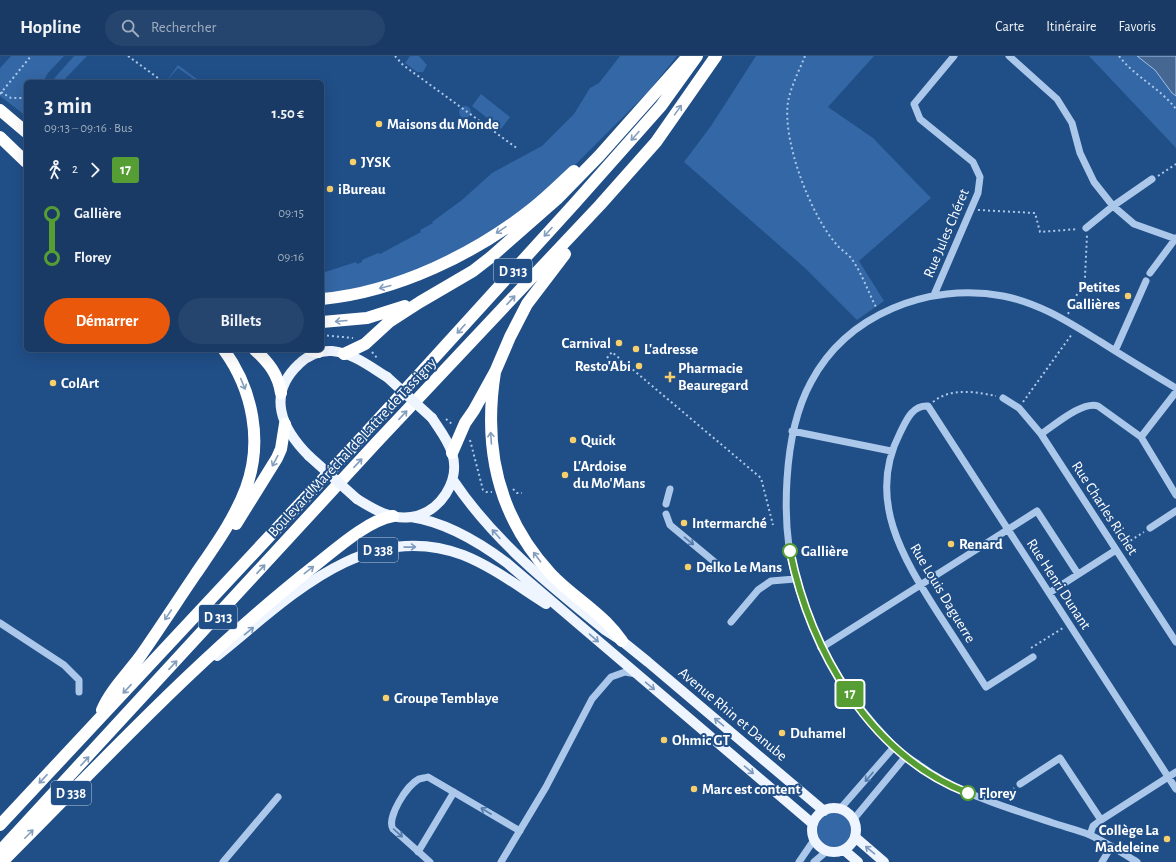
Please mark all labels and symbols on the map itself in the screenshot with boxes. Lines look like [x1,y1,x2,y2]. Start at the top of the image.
one-way arrow [674,105,682,116]
place label: Maisons du Monde [387,117,499,132]
marker: Maisons du Monde [374,119,384,129]
one-way arrow [631,130,640,140]
place label: JYSK [361,155,391,170]
marker: JYSK [348,157,358,167]
place label: iBureau [338,182,386,197]
marker: iBureau [325,184,335,194]
street label: Rue Jules Chéret [921,186,972,280]
one-way arrow [496,226,507,234]
one-way arrow [544,227,553,238]
road number: D 313 [494,259,532,283]
place label: Petites Gallières [1067,280,1120,312]
one-way arrow [379,284,392,292]
marker: Petites Gallières [1123,291,1133,301]
one-way arrow [506,295,516,305]
one-way arrow [335,318,348,325]
one-way arrow [457,323,466,333]
place label: Carnival [561,336,611,351]
marker: Carnival [614,338,624,348]
place label: L'adresse [644,342,698,357]
marker: L'adresse [631,344,641,354]
street label: Boulevard Maréchal de Lattre de Tassigny [265,354,440,540]
place label: Resto'Abi [575,359,631,374]
marker: Resto'Abi [634,361,644,371]
place label: Pharmacie Beauregard [678,361,748,393]
marker: Pharmacie Beauregard [665,372,675,382]
place label: ColArt [61,376,99,391]
marker: ColArt [48,378,58,388]
one-way arrow [239,378,247,390]
one-way arrow [398,410,408,420]
one-way arrow [487,432,494,445]
place label: Quick [581,433,616,448]
marker: Quick [568,435,578,445]
one-way arrow [271,455,279,467]
one-way arrow [354,458,363,468]
place label: L'Ardoise du Mo'Mans [573,459,646,491]
street label: Rue Charles Richet [1069,459,1140,558]
marker: L'Ardoise du Mo'Mans [560,470,570,480]
place label: Intermarché [692,516,767,531]
marker: Intermarché [679,518,689,528]
one-way arrow [492,530,501,540]
one-way arrow [684,536,694,545]
street label: Rue Henri Dunant [1024,536,1093,632]
place label: Renard [959,537,1003,552]
road number: D 338 [358,538,398,562]
marker: Renard [946,539,956,549]
street label: Rue Louis Daguerre [907,541,978,646]
one-way arrow [403,543,416,551]
marker: Gallière [782,543,798,559]
place label: Gallière [801,544,848,559]
one-way arrow [533,552,541,563]
place label: Delko Le Mans [696,560,782,575]
marker: Delko Le Mans [683,562,693,572]
one-way arrow [256,564,266,574]
one-way arrow [303,566,314,574]
road number: D 313 [199,605,237,629]
one-way arrow [164,609,172,620]
one-way arrow [243,626,254,635]
one-way arrow [589,633,599,642]
one-way arrow [168,660,178,670]
street label: Avenue Rhin et Danube [676,665,790,764]
one-way arrow [645,681,656,690]
line badge: 17 [832,681,868,707]
one-way arrow [122,684,132,694]
place label: Groupe Temblaye [394,691,499,706]
marker: Groupe Temblaye [381,693,391,703]
one-way arrow [714,717,724,726]
place label: Duhamel [790,726,846,741]
marker: Duhamel [777,728,787,738]
place label: Ohmic GT [672,733,731,748]
marker: Ohmic GT [659,735,669,745]
one-way arrow [80,756,90,766]
one-way arrow [744,765,755,774]
one-way arrow [864,771,873,782]
one-way arrow [38,774,48,784]
road number: D 338 [51,781,91,805]
place label: Marc est content [702,782,800,797]
marker: Marc est content [689,784,699,794]
marker: Florey [960,785,976,801]
place label: Florey [979,786,1017,801]
one-way arrow [480,807,492,815]
place label: Collège La Madeleine [1095,823,1159,855]
one-way arrow [24,829,34,839]
one-way arrow [392,829,403,838]
marker: Collège La Madeleine [1162,834,1172,844]
one-way arrow [864,845,875,854]

